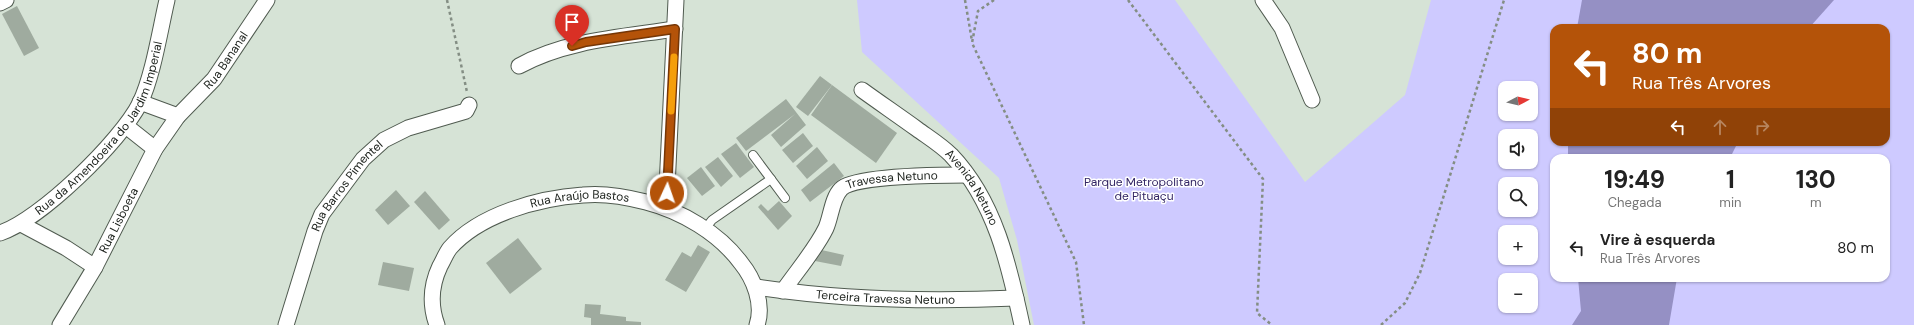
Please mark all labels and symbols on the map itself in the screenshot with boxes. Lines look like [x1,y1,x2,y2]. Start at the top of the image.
pin [555,5,589,46]
street label: Rua Bananal [200,28,252,93]
street label: Rua da Amendoeira do Jardim Imperial [32,40,166,219]
north arrow [1498,81,1538,121]
street label: Rua Barros Pimentel [308,137,386,234]
street label: Avenida Netuno [942,146,1002,228]
street label: Travessa Netuno [844,167,938,193]
position arrow [646,172,688,214]
park label: Parque Metropolitano de Pituaçu [1084,174,1204,204]
street label: Rua Lisboeta [95,185,142,256]
street label: Rua Araújo Bastos [528,186,631,212]
street label: Terceira Travessa Netuno [815,286,955,308]

